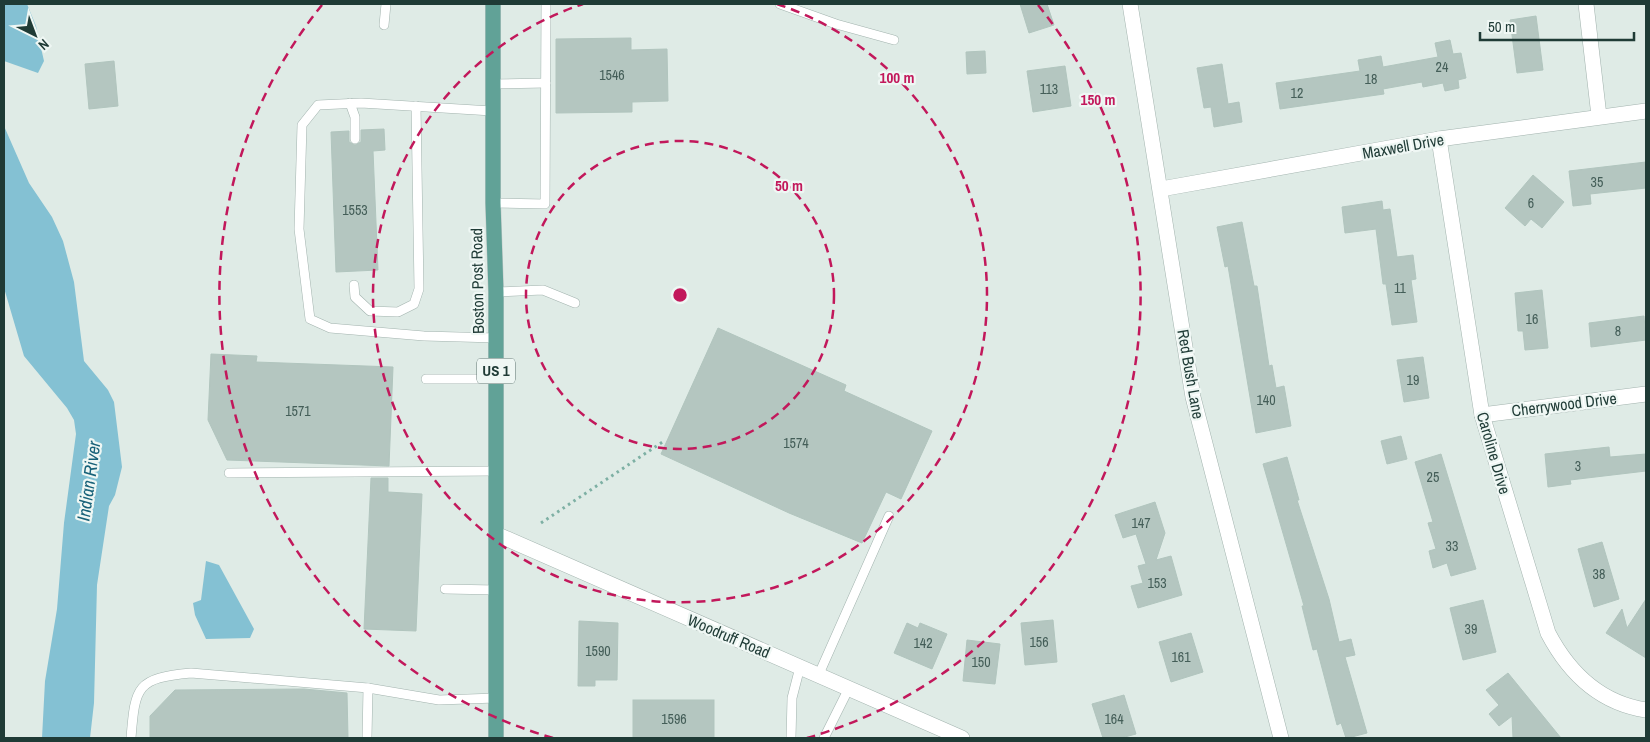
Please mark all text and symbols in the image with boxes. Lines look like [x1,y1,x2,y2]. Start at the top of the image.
north arrow [10,10,60,60]
scale bar [1480,10,1634,42]
text: 50 m [1488,16,1515,37]
text: N [35,35,53,54]
house number: 24 [1436,58,1449,76]
house number: 1546 [599,66,625,84]
text: 100 m [880,67,914,88]
house number: 18 [1365,70,1377,88]
house number: 113 [1040,80,1058,98]
house number: 12 [1291,84,1303,102]
text: 150 m [1081,89,1115,110]
street label: Maxwell Drive [1361,128,1445,164]
house number: 35 [1591,173,1603,191]
text: 50 m [775,175,803,196]
house number: 6 [1528,194,1534,212]
house number: 1553 [342,201,368,219]
street label: Boston Post Road [465,228,489,334]
house number: 11 [1394,279,1407,297]
centre of rings [671,286,689,304]
house number: 16 [1526,310,1538,328]
house number: 8 [1615,322,1621,340]
street label: Red Bush Lane [1172,328,1210,420]
road number: US 1 [477,358,515,384]
house number: 19 [1407,371,1419,389]
street label: Cherrywood Drive [1510,387,1618,421]
house number: 140 [1256,391,1276,409]
house number: 1571 [285,402,311,420]
street label: Caroline Drive [1472,409,1516,497]
house number: 1574 [783,434,809,452]
water label: Indian River [71,438,107,522]
house number: 3 [1575,457,1581,475]
house number: 25 [1427,468,1439,486]
house number: 147 [1131,514,1151,532]
house number: 33 [1446,537,1458,555]
house number: 38 [1593,565,1605,583]
house number: 153 [1147,574,1167,592]
street label: Woodruff Road [684,609,774,663]
house number: 39 [1465,620,1477,638]
house number: 156 [1029,633,1049,651]
house number: 142 [913,634,933,652]
house number: 1590 [585,642,611,660]
house number: 161 [1171,648,1191,666]
house number: 150 [971,653,991,671]
house number: 1596 [661,710,687,728]
house number: 164 [1104,710,1124,728]

